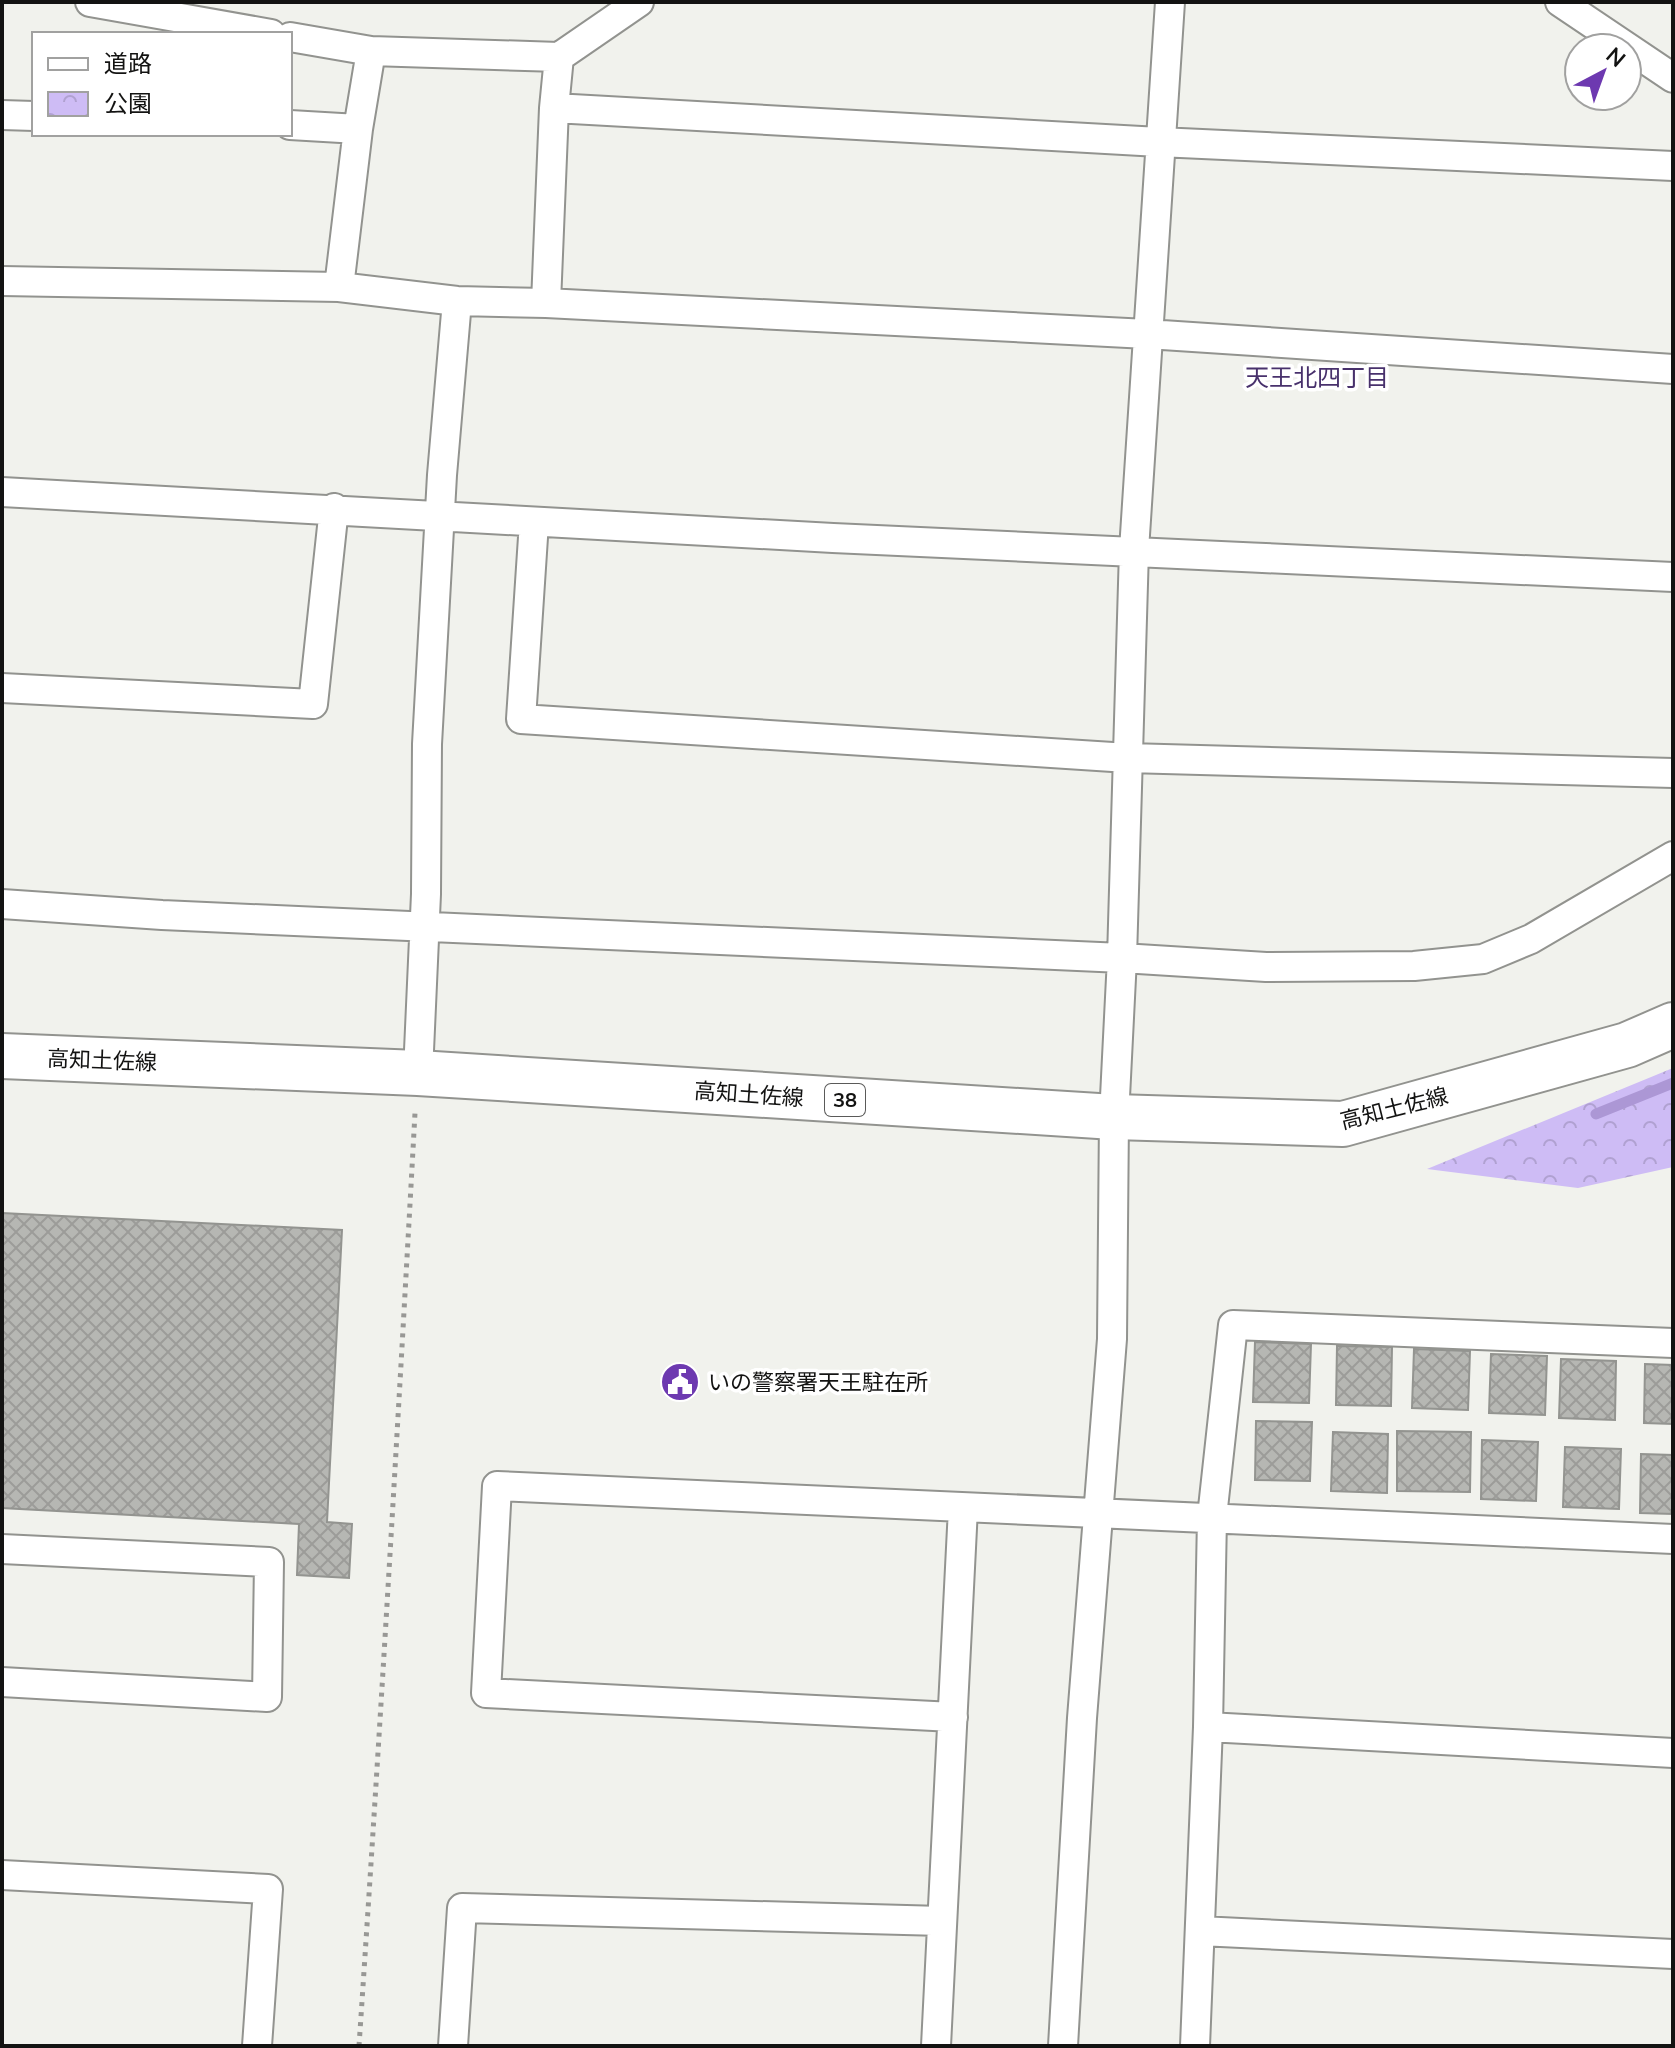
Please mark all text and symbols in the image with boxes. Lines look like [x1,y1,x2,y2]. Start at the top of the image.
legend [32,32,292,136]
north arrow [1563,32,1643,112]
text: N [1601,41,1632,73]
text: 道路 [104,48,152,78]
text: 公園 [104,88,152,118]
district label: 天王北四丁目 [1245,362,1389,392]
street label: 高知土佐線 [47,1044,157,1076]
street label: 高知土佐線 [693,1076,805,1112]
street label: 高知土佐線 [1337,1081,1451,1135]
road number: 38 [825,1084,865,1116]
public building icon: いの警察署天王駐在所 [659,1361,701,1403]
place label: いの警察署天王駐在所 [708,1368,928,1396]

